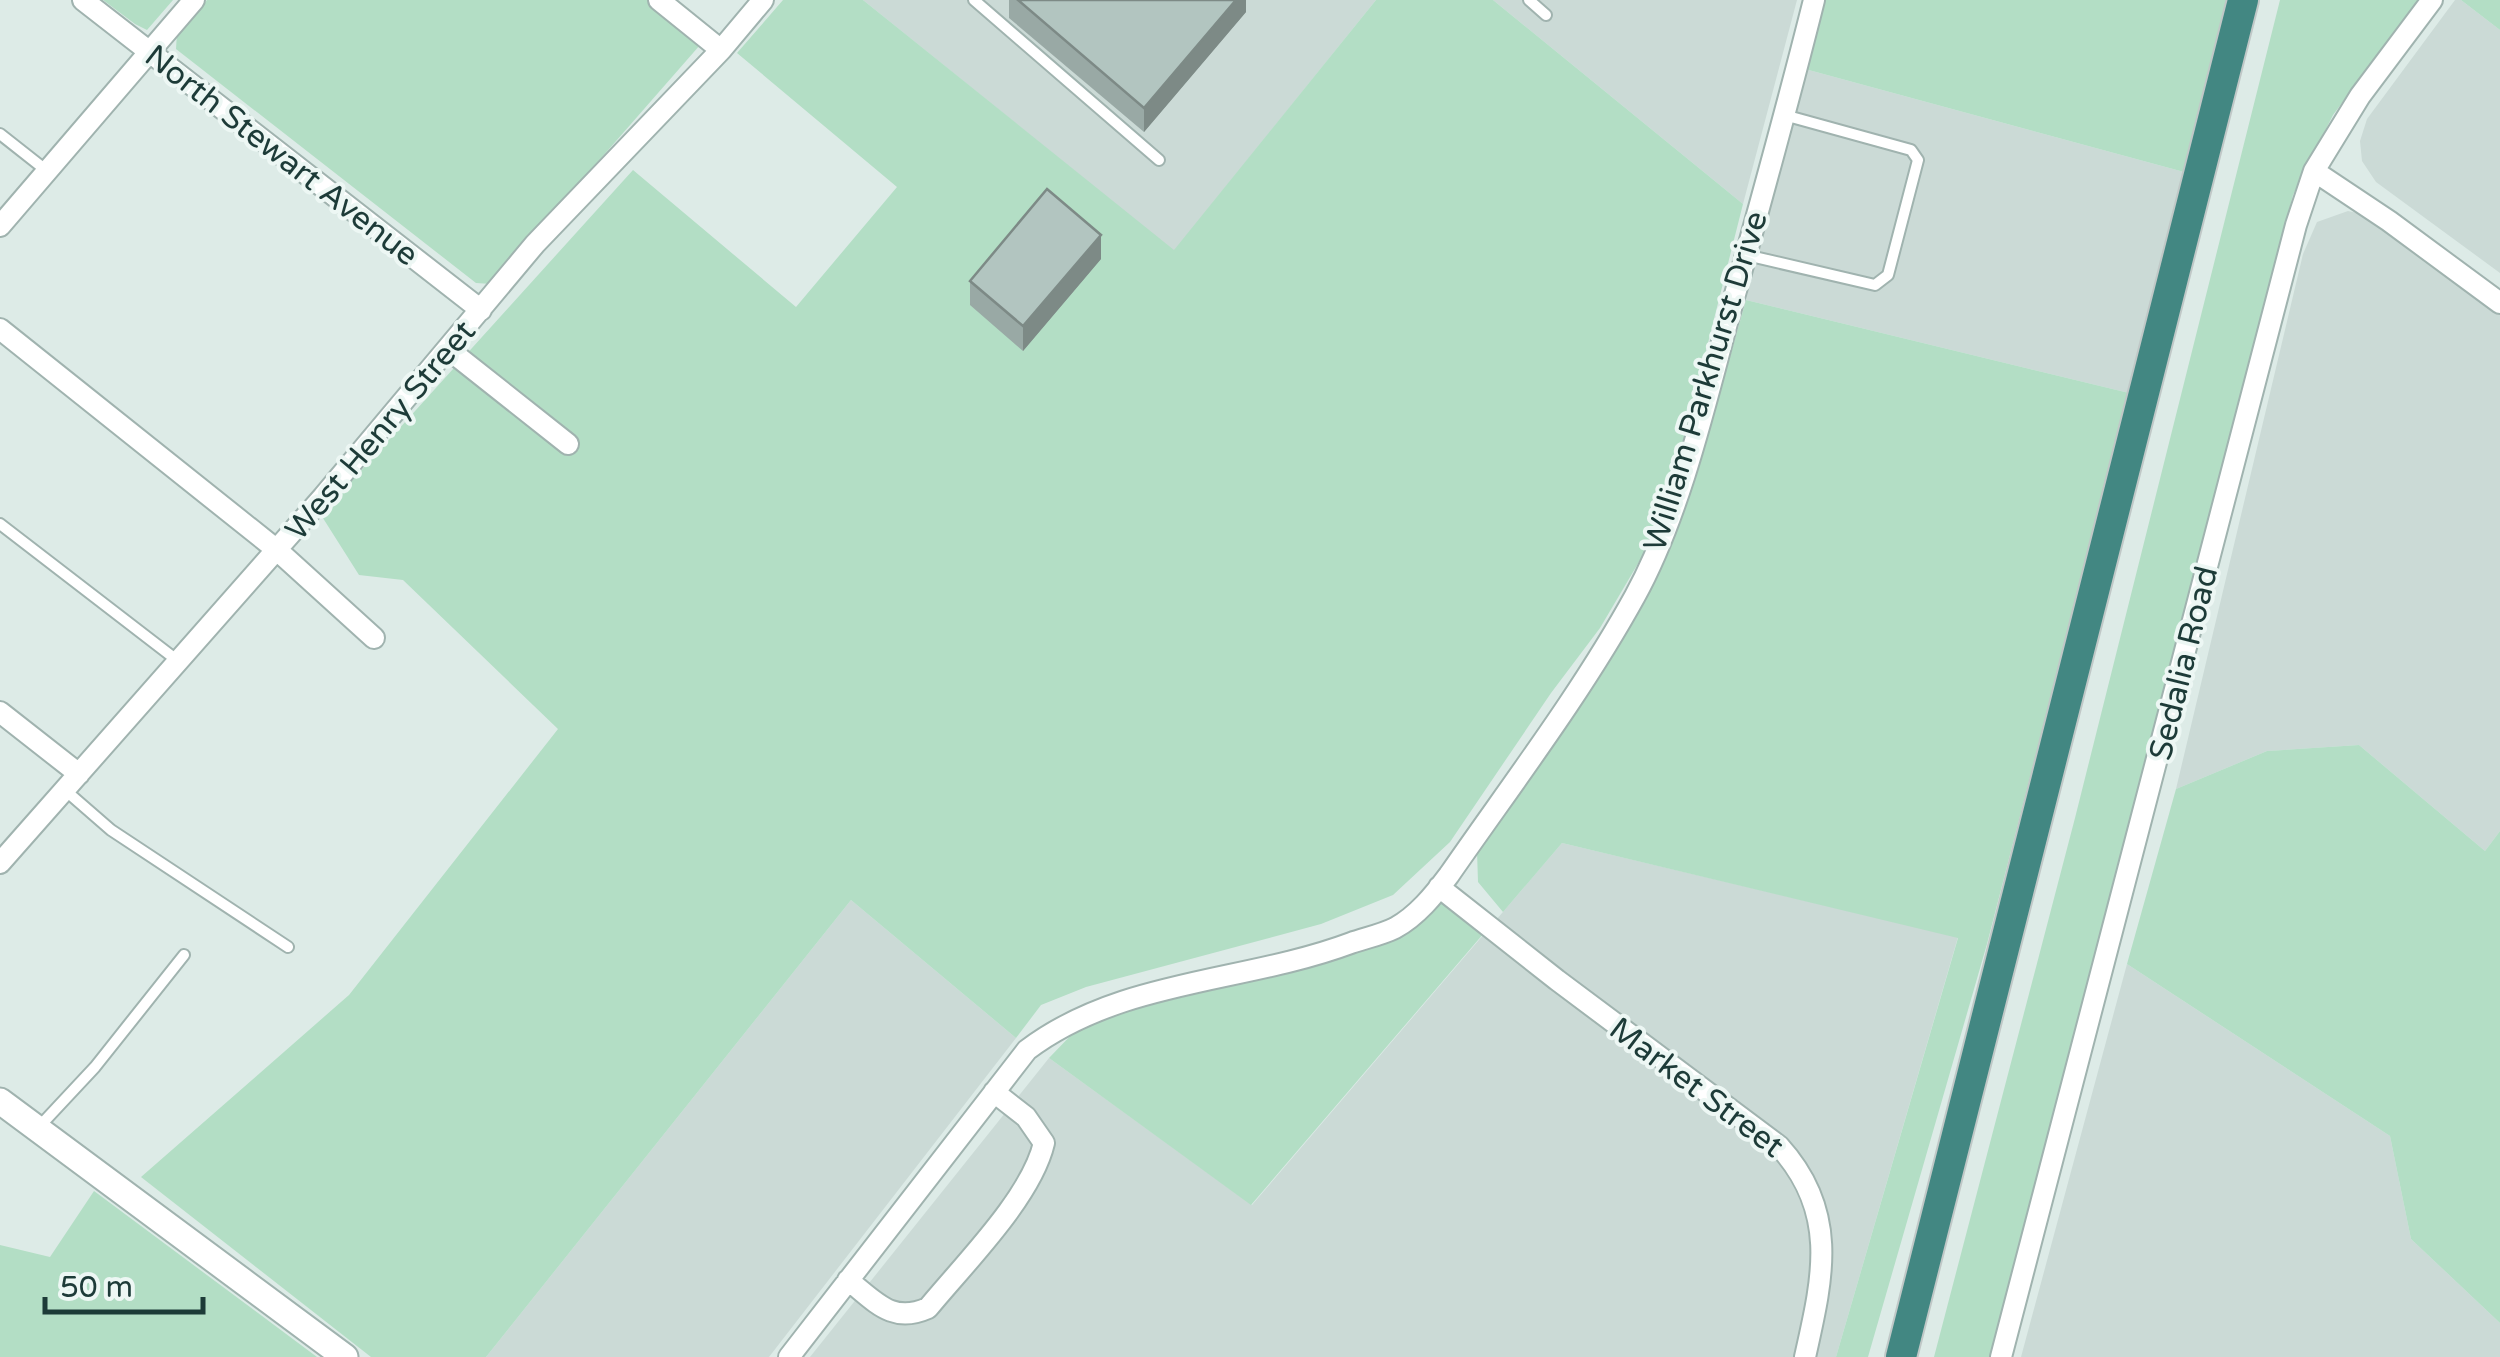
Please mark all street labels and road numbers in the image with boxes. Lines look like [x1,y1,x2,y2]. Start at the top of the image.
street label: North Stewart Avenue [137,37,426,274]
street label: William Parkhurst Drive [1636,207,1776,556]
street label: West Henry Street [278,313,484,548]
street label: Sedalia Road [2142,562,2226,764]
street label: Market Street [1602,1010,1791,1166]

